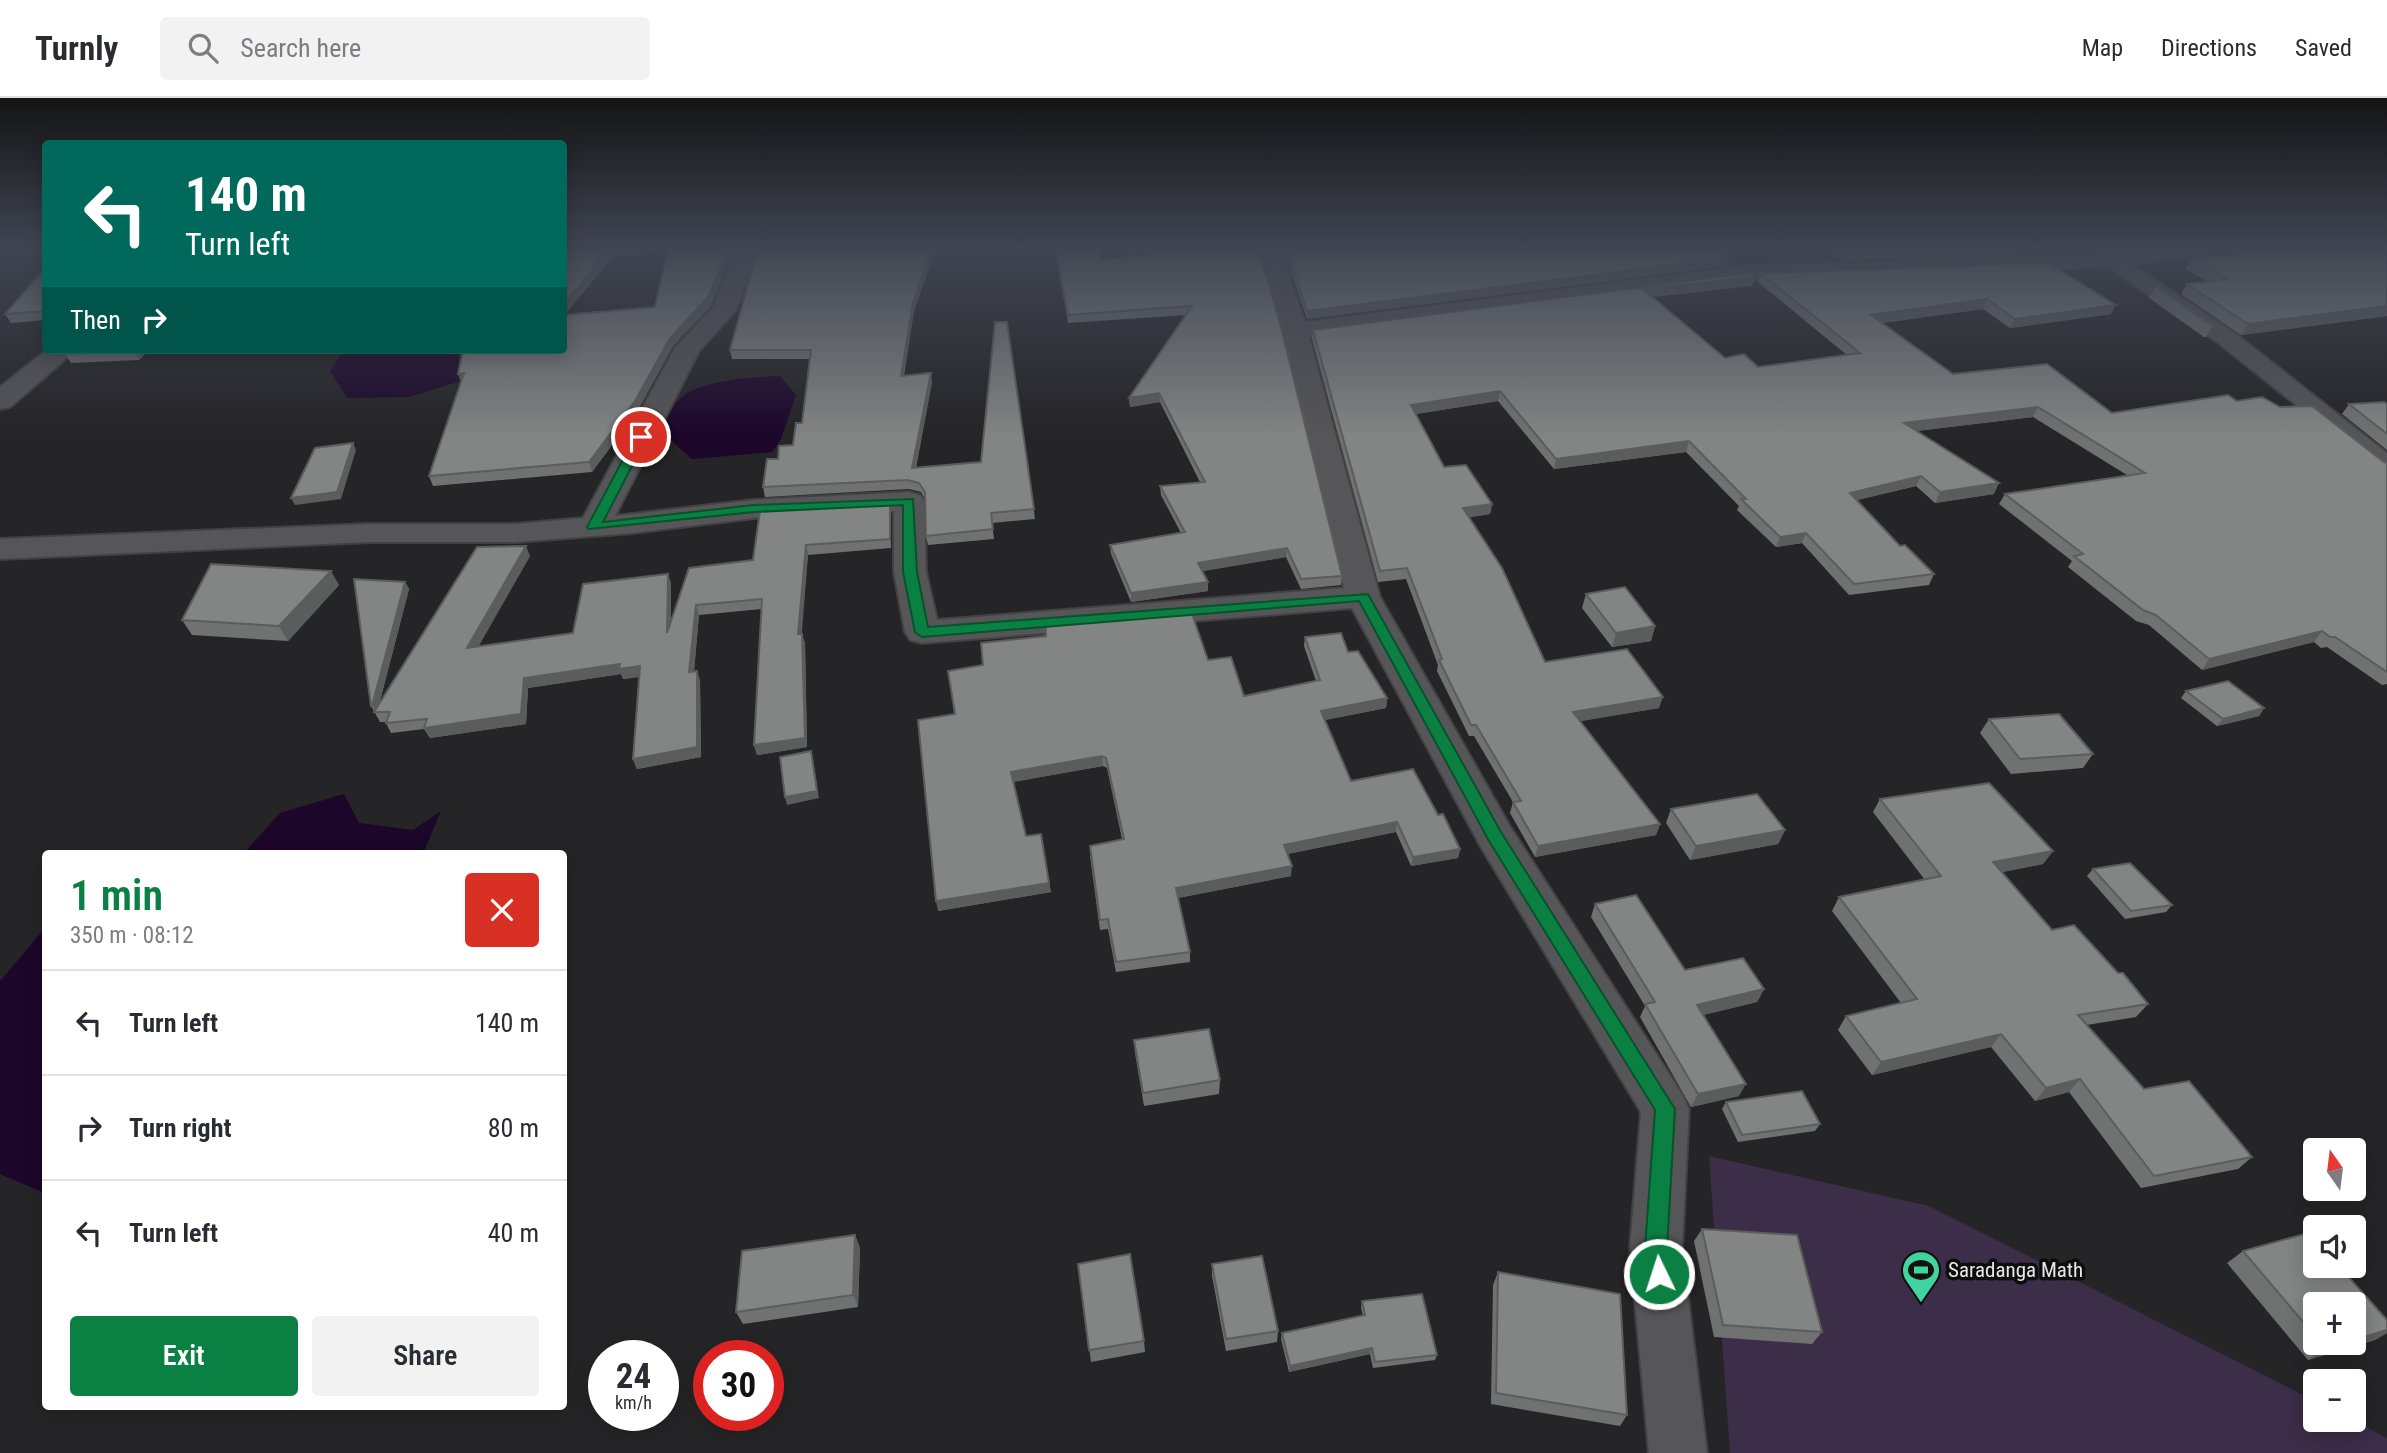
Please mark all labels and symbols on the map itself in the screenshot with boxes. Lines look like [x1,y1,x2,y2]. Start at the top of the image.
pin [611,407,671,467]
north arrow [2303,1138,2366,1200]
position arrow [1622,1237,1696,1311]
sports icon: Saradanga Math [1900,1249,1942,1304]
place label: Saradanga Math [1948,1258,2083,1282]
speed limit sign: 30 [693,1340,784,1431]

